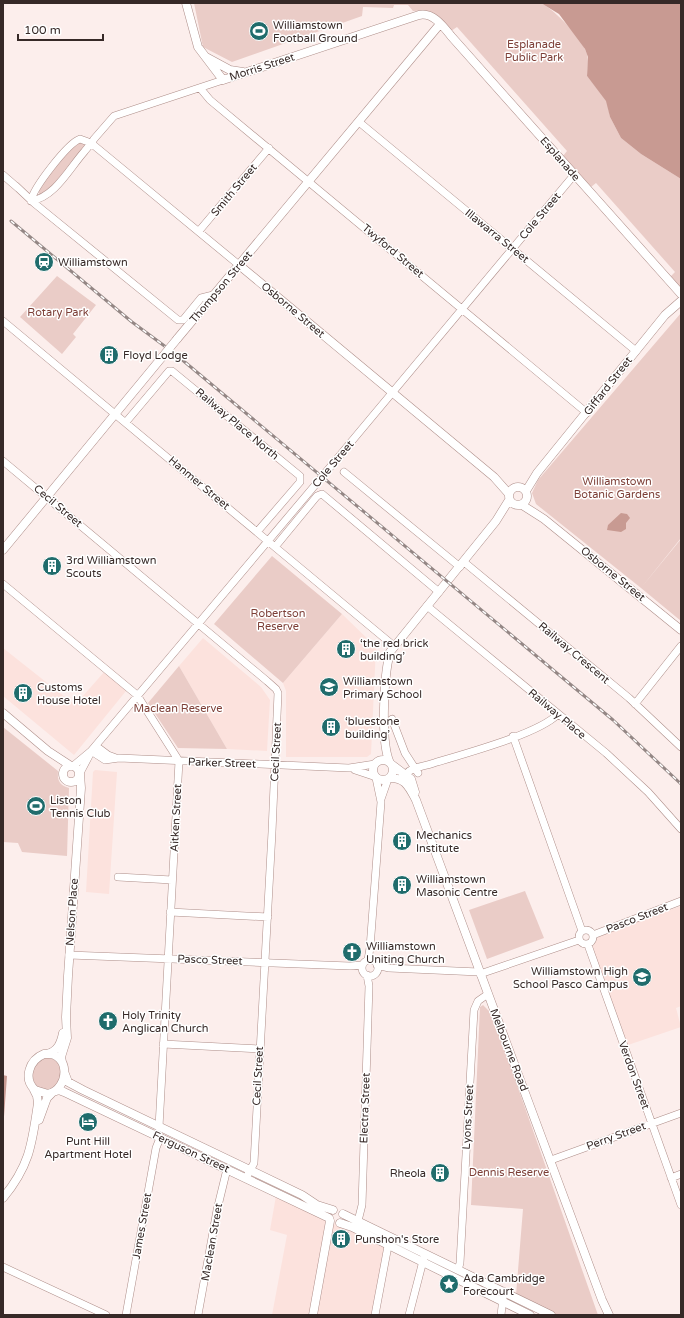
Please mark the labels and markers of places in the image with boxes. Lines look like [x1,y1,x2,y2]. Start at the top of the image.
place label: Williamstown Football Ground [273,19,358,45]
sports icon: Williamstown Football Ground [248,20,270,42]
station icon: Williamstown [33,251,55,273]
place label: Williamstown [58,256,128,269]
building icon: Floyd Lodge [98,344,120,366]
place label: Floyd Lodge [123,349,188,362]
place label: 3rd Williamstown Scouts [66,554,156,580]
building icon: 3rd Williamstown Scouts [41,555,63,577]
place label: ‘the red brick building’ [360,637,429,663]
building icon: ‘the red brick building’ [335,638,357,660]
place label: Williamstown Primary School [343,675,422,701]
school or university icon: Williamstown Primary School [318,676,340,698]
place label: Customs House Hotel [37,681,101,707]
building icon: Customs House Hotel [12,682,34,704]
place label: ‘bluestone building’ [345,715,399,741]
building icon: ‘bluestone building’ [320,716,342,738]
place label: Liston Tennis Club [50,794,111,820]
sports icon: Liston Tennis Club [25,795,47,817]
place label: Mechanics Institute [416,829,472,855]
building icon: Mechanics Institute [391,830,413,852]
place label: Williamstown Masonic Centre [416,873,498,899]
building icon: Williamstown Masonic Centre [391,874,413,896]
place label: Williamstown Uniting Church [366,940,445,966]
church icon: Williamstown Uniting Church [341,941,363,963]
place label: Williamstown High School Pasco Campus [513,965,628,991]
school or university icon: Williamstown High School Pasco Campus [631,966,653,988]
place label: Holy Trinity Anglican Church [122,1009,208,1035]
church icon: Holy Trinity Anglican Church [97,1010,119,1032]
hotel icon: Punt Hill Apartment Hotel [77,1111,99,1133]
place label: Punt Hill Apartment Hotel [44,1135,132,1161]
building icon: Rheola [429,1162,451,1184]
place label: Rheola [390,1167,426,1180]
building icon: Punshon's Store [330,1228,352,1250]
place label: Punshon's Store [355,1233,439,1246]
place label: Ada Cambridge Forecourt [463,1272,545,1298]
place icon: Ada Cambridge Forecourt [438,1273,460,1295]

